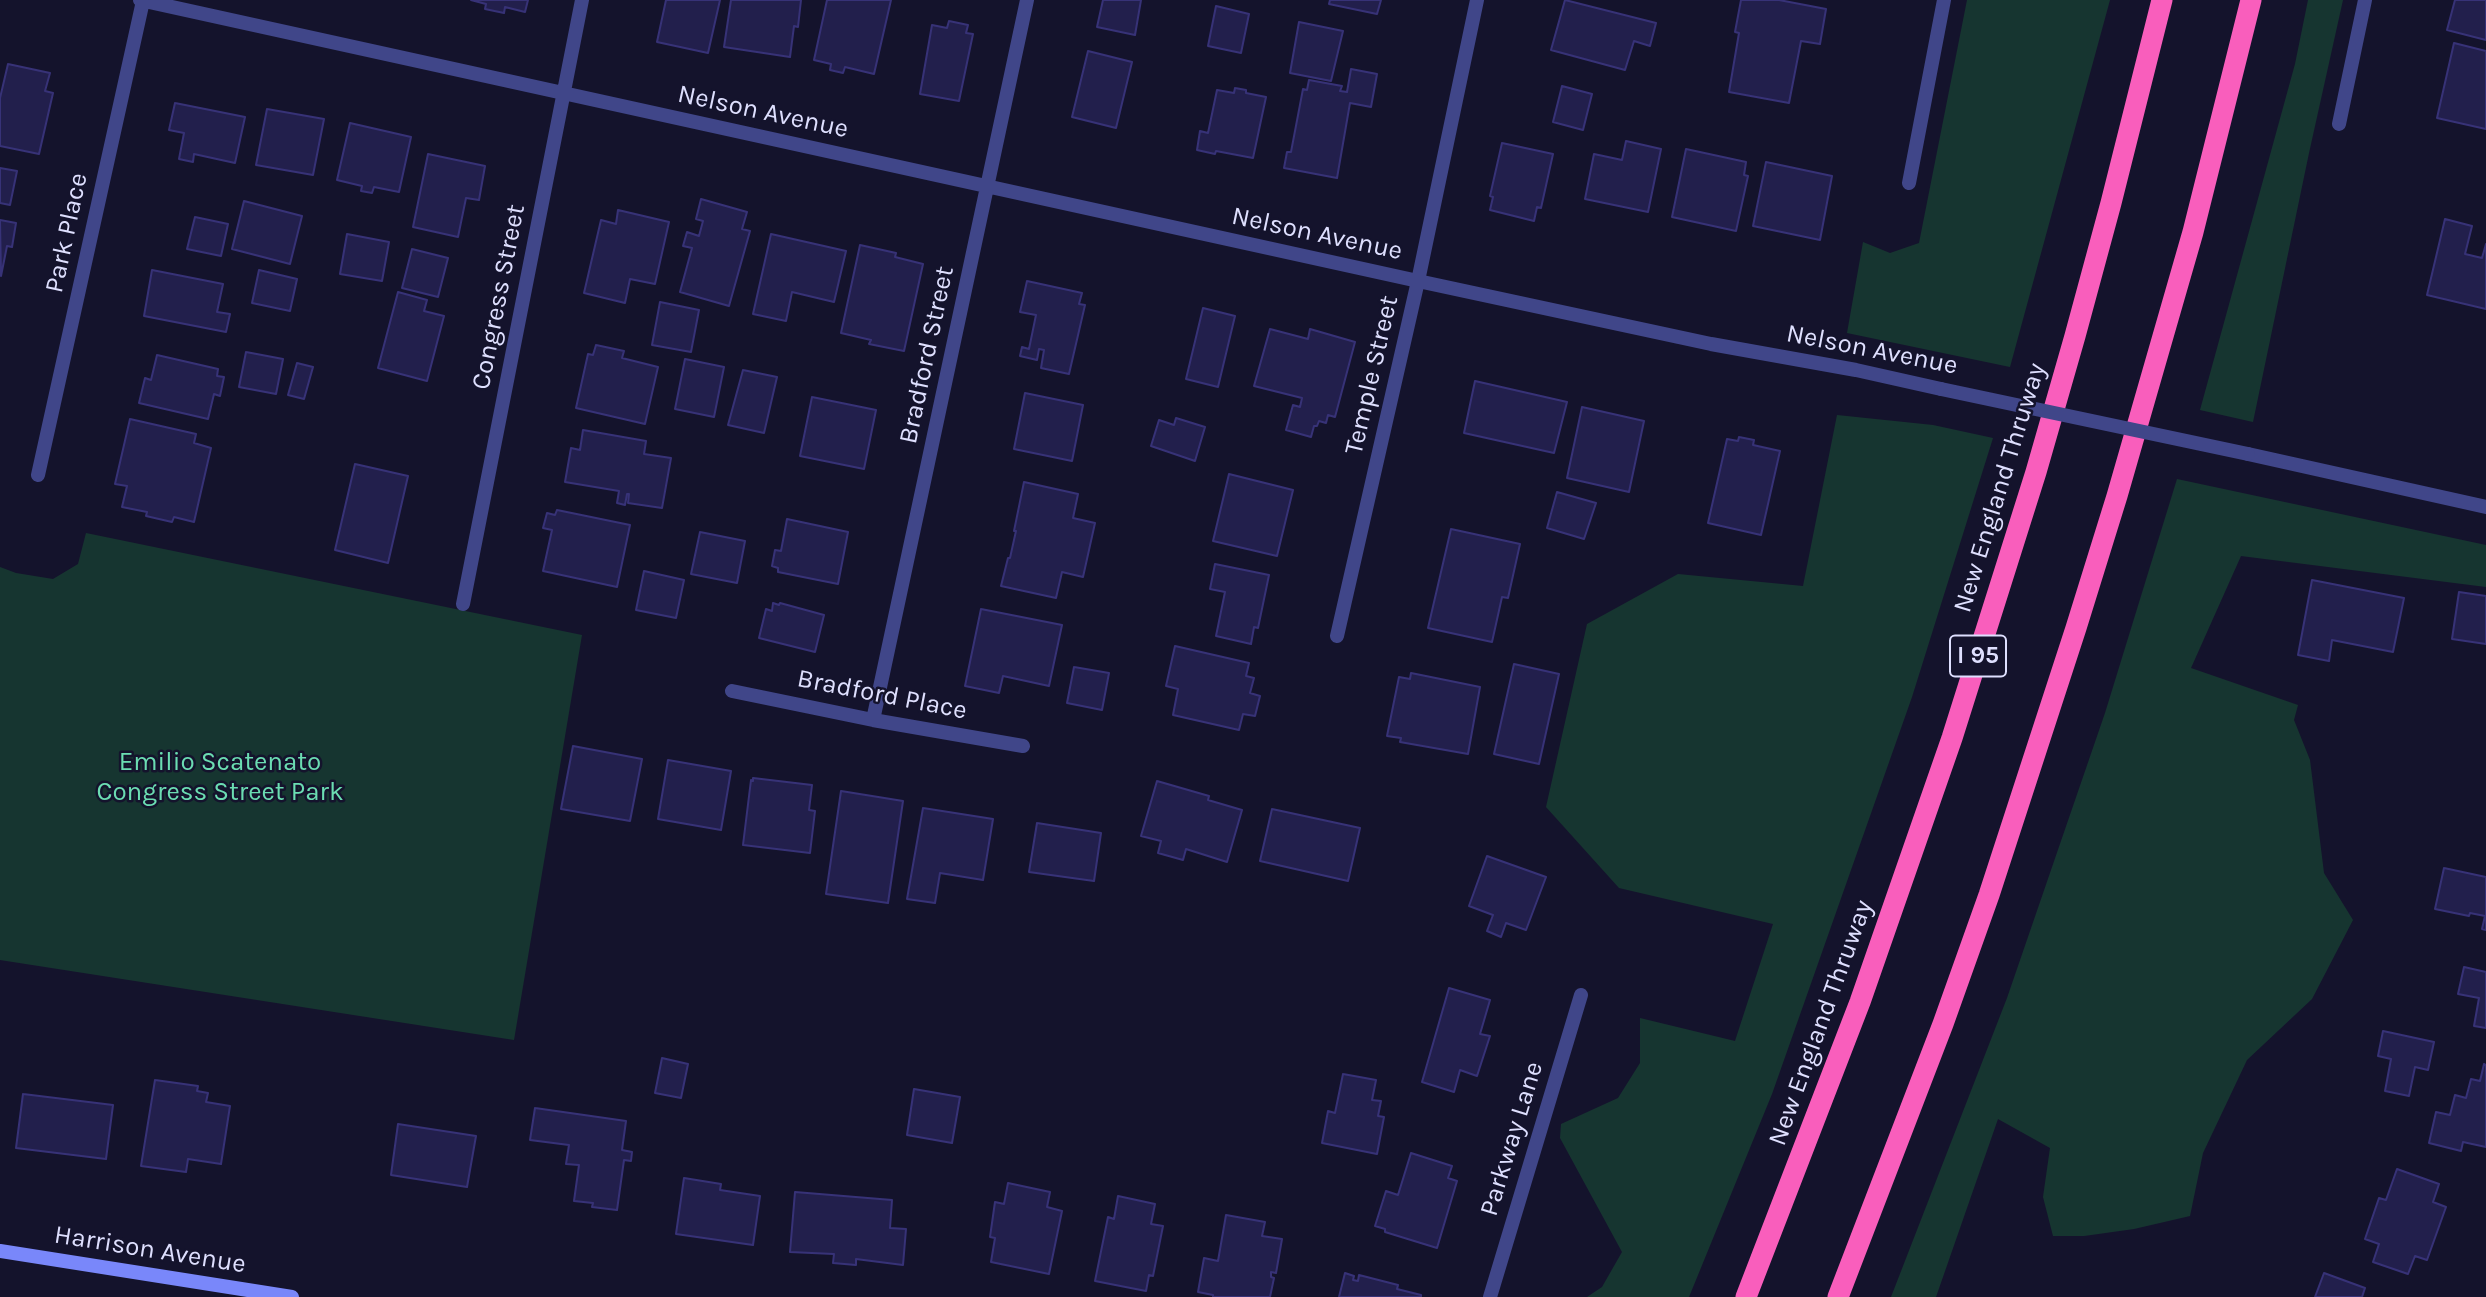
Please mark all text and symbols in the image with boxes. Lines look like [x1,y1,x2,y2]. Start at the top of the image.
street label: Nelson Avenue [675,79,851,145]
street label: Park Place [39,170,95,296]
street label: Nelson Avenue [1229,201,1405,267]
street label: Congress Street [466,202,532,392]
street label: Bradford Street [893,263,961,447]
street label: Temple Street [1339,293,1405,457]
street label: Nelson Avenue [1784,318,1960,382]
street label: New England Thruway [1947,360,2053,616]
road number: I 95 [1950,636,2006,676]
street label: Bradford Place [795,663,969,727]
park label: Emilio Scatenato Congress Street Park [96,747,344,808]
street label: New England Thruway [1762,896,1880,1150]
street label: Parkway Lane [1474,1058,1550,1220]
street label: Harrison Avenue [52,1219,248,1281]

